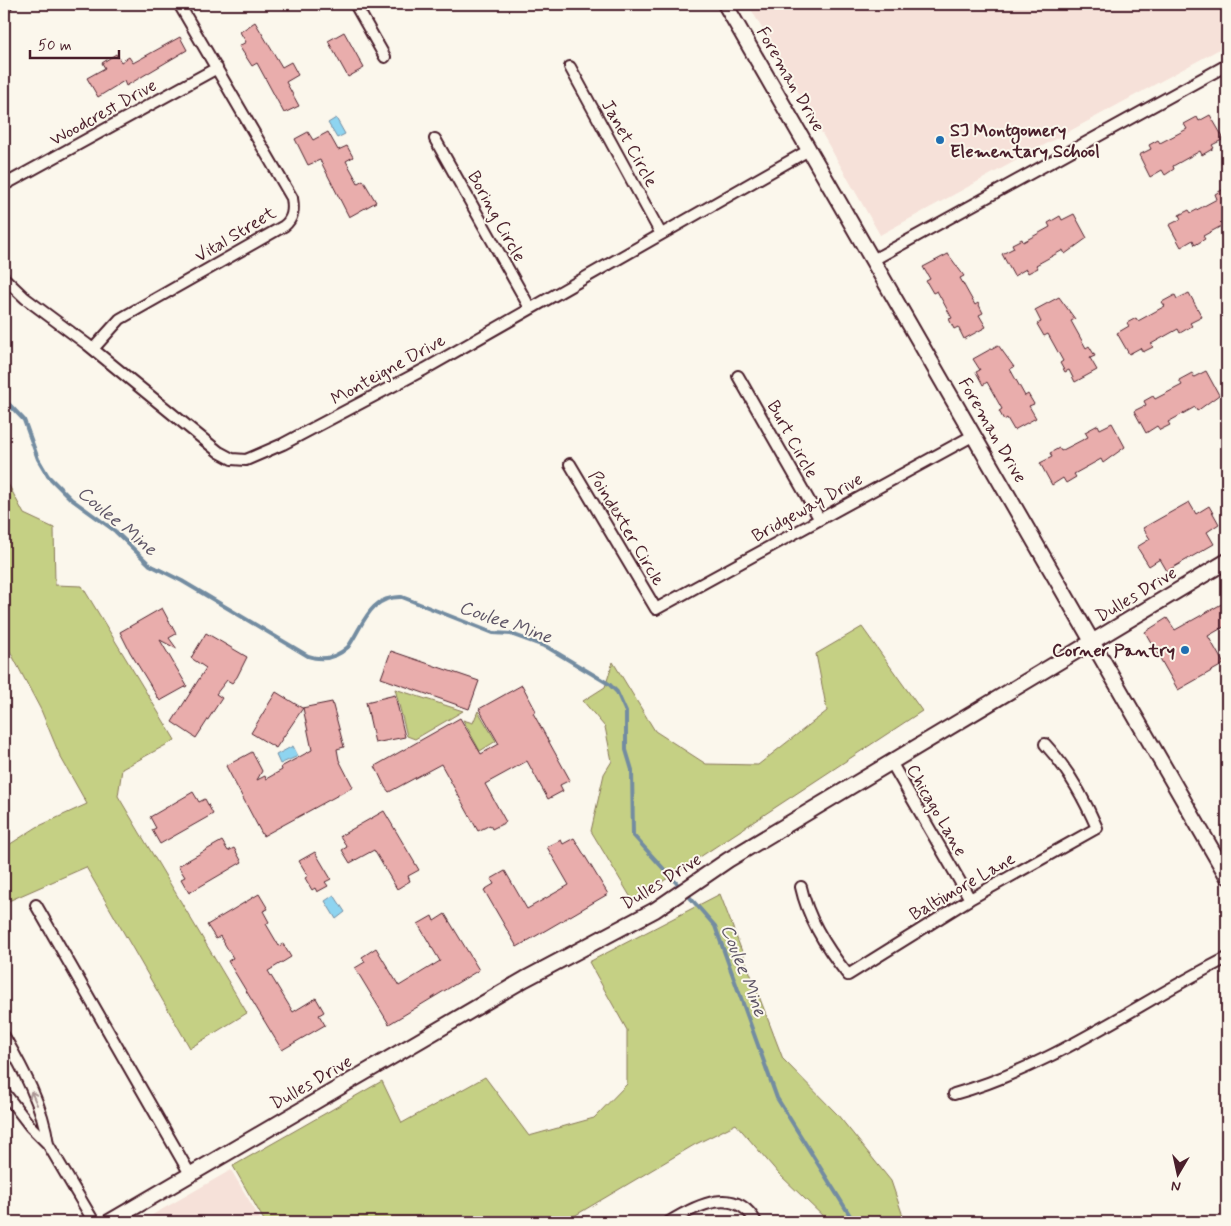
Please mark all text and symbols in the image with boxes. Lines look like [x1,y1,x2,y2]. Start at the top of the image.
street label: Foreman Drive [750,22,830,137]
scale bar [30,28,119,60]
text: 50 m [38,36,72,56]
street label: Woodcrest Drive [46,74,161,152]
street label: Janet Circle [595,95,663,192]
place label: SJ Montgomery Elementary School [950,119,1100,164]
marker: SJ Montgomery Elementary School [934,134,946,146]
street label: Boring Circle [461,167,531,266]
street label: Vital Street [190,201,281,269]
street label: Monteigne Drive [327,328,450,411]
street label: Foreman Drive [952,373,1032,488]
street label: Burt Circle [761,396,823,483]
street label: Poindexter Circle [582,467,670,590]
street label: Bridgeway Drive [748,467,867,548]
water label: Coulee Mine [72,480,163,563]
street label: Dulles Drive [1092,561,1182,628]
water label: Coulee Mine [456,595,556,650]
place label: Corner Pantry [1052,639,1175,663]
marker: Corner Pantry [1179,644,1191,656]
street label: Chicago Lane [900,760,972,861]
street label: Baltimore Lane [905,847,1020,927]
street label: Dulles Drive [617,848,706,916]
water label: Coulee Mine [715,921,773,1021]
street label: Dulles Drive [266,1050,357,1116]
one-way arrow [29,1091,39,1106]
north arrow [1154,1148,1204,1198]
text: N [1170,1176,1182,1195]

